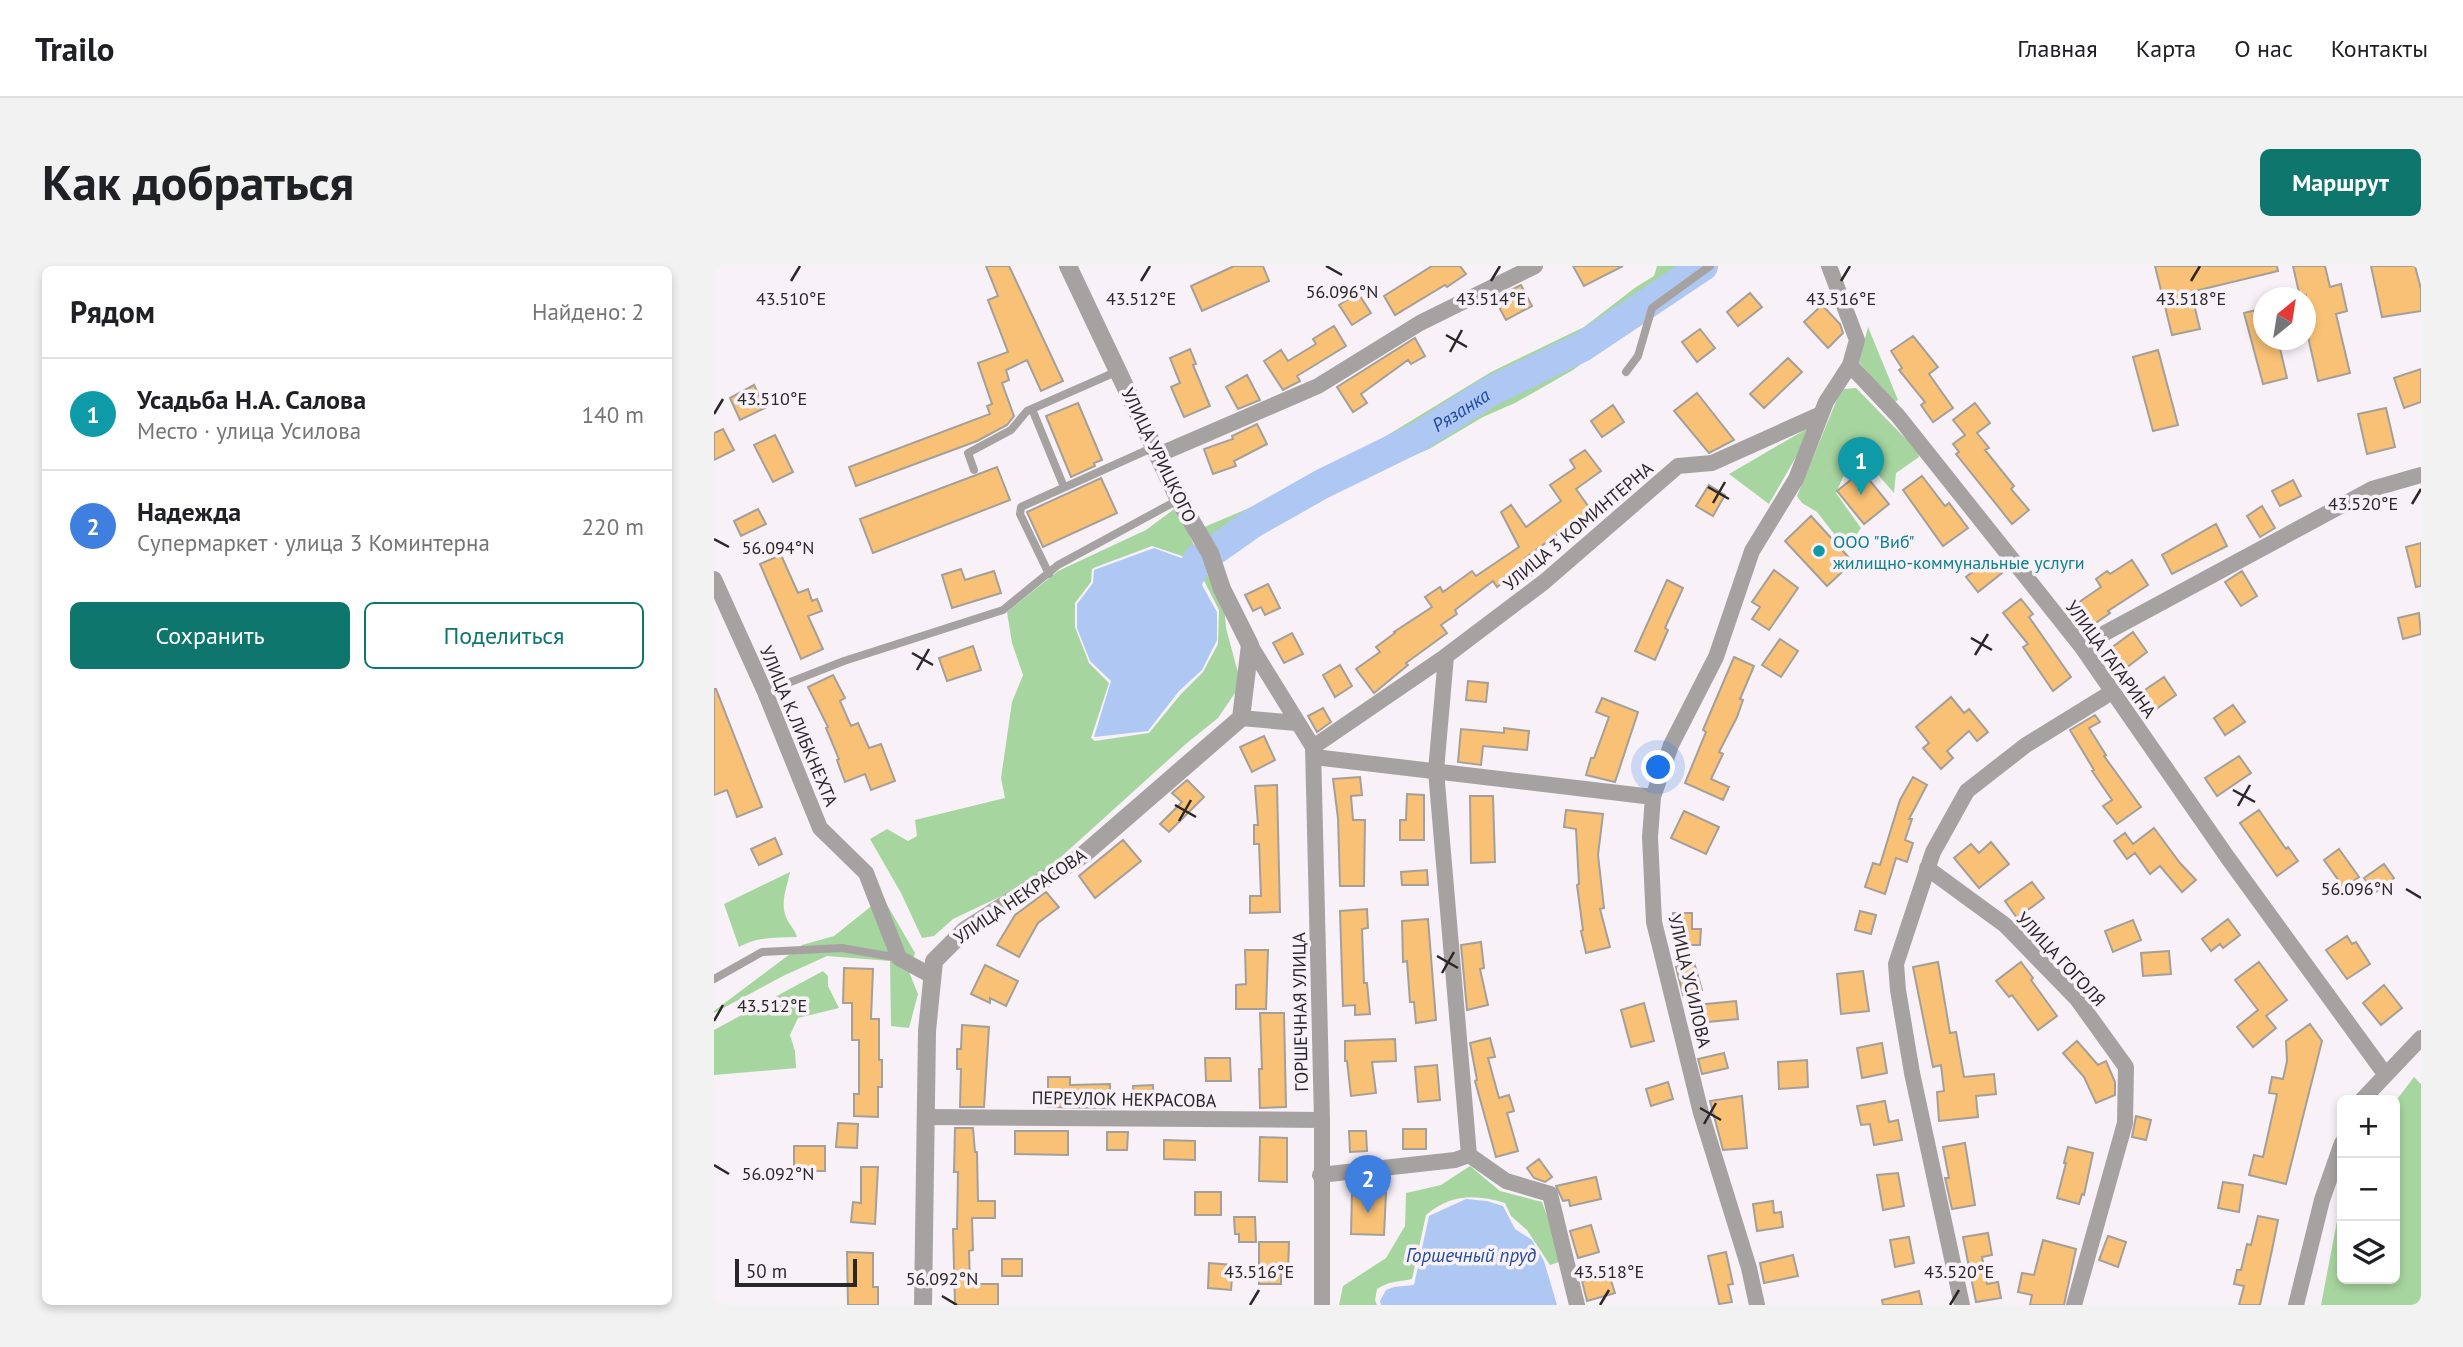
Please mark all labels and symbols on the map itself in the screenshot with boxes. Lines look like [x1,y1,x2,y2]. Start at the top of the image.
text: 56.096°N [1306,280,1378,303]
text: 43.510°E [756,287,826,310]
text: 43.512°E [1106,287,1176,310]
text: 43.514°E [1456,287,1526,310]
text: 43.516°E [1806,287,1876,310]
text: 43.518°E [2156,287,2226,310]
north arrow [2253,287,2316,350]
water label: Рязанка [1427,382,1495,437]
street label: УЛИЦА УРИЦКОГО [1116,384,1202,526]
text: 43.510°E [737,387,807,410]
pin: 1 [1838,437,1884,495]
street label: УЛИЦА 3 КОМИНТЕРНА [1498,456,1658,595]
text: 43.520°E [2328,492,2398,515]
place label: ООО "Виб" жилищно-коммунальные услуги [1833,530,2085,574]
text: 56.094°N [742,536,814,559]
marker: ООО "Виб" жилищно-коммунальные услуги [1811,543,1827,559]
street label: УЛИЦА ГАГАРИНА [2061,596,2162,723]
street label: УЛИЦА К.ЛИБКНЕХТА [755,642,843,810]
your location [1641,750,1675,784]
street label: УЛИЦА НЕКРАСОВА [949,843,1091,949]
text: 56.096°N [2321,877,2393,900]
street label: УЛИЦА ГОГОЛЯ [2011,907,2111,1011]
street label: УЛИЦА УСИЛОВА [1663,912,1717,1050]
street label: ГОРШЕЧНАЯ УЛИЦА [1287,932,1313,1092]
text: 43.512°E [737,994,807,1017]
street label: ПЕРЕУЛОК НЕКРАСОВА [1031,1086,1217,1112]
pin: 2 [1345,1155,1391,1213]
text: 56.092°N [742,1162,814,1185]
water label: Горшечный пруд [1406,1243,1536,1267]
scale bar [735,1256,858,1288]
text: 43.516°E [1224,1260,1294,1283]
text: 43.518°E [1574,1260,1644,1283]
text: 43.520°E [1924,1260,1994,1283]
text: 56.092°N [906,1267,978,1290]

